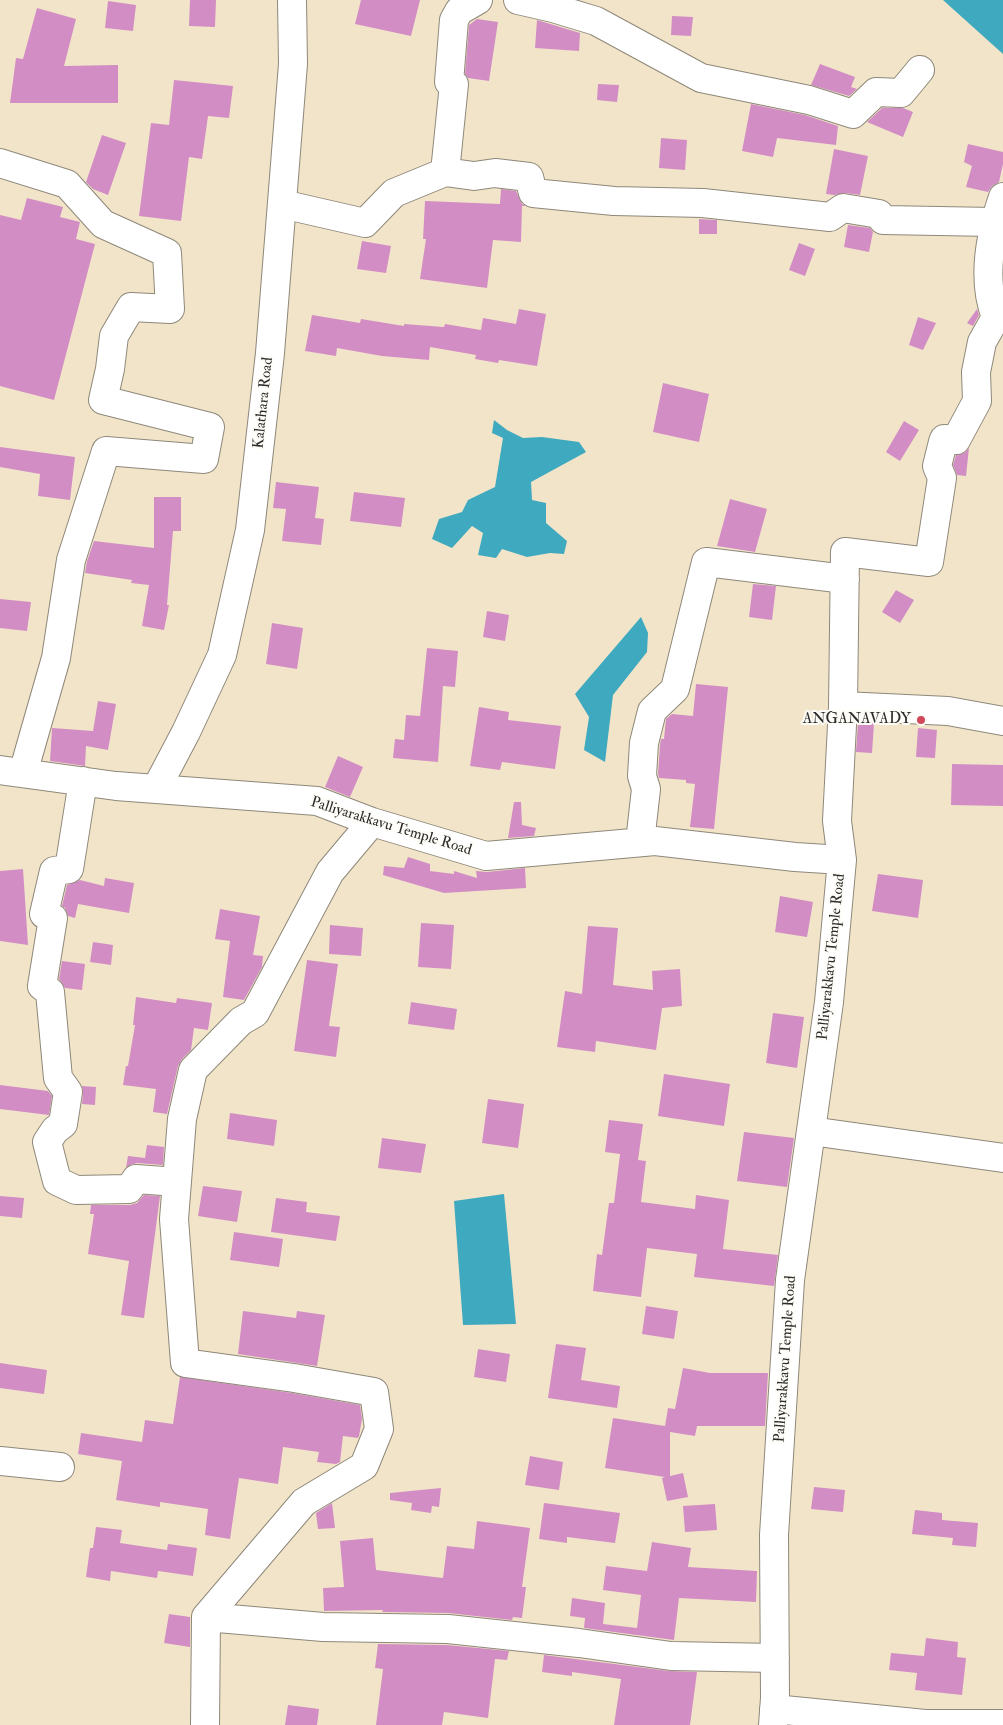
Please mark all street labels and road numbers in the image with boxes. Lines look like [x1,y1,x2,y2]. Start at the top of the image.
street label: Kalathara Road [250,356,278,450]
street label: Palliyarakkavu Temple Road [308,794,474,860]
street label: Palliyarakkavu Temple Road [814,873,850,1041]
street label: Palliyarakkavu Temple Road [771,1275,801,1443]

